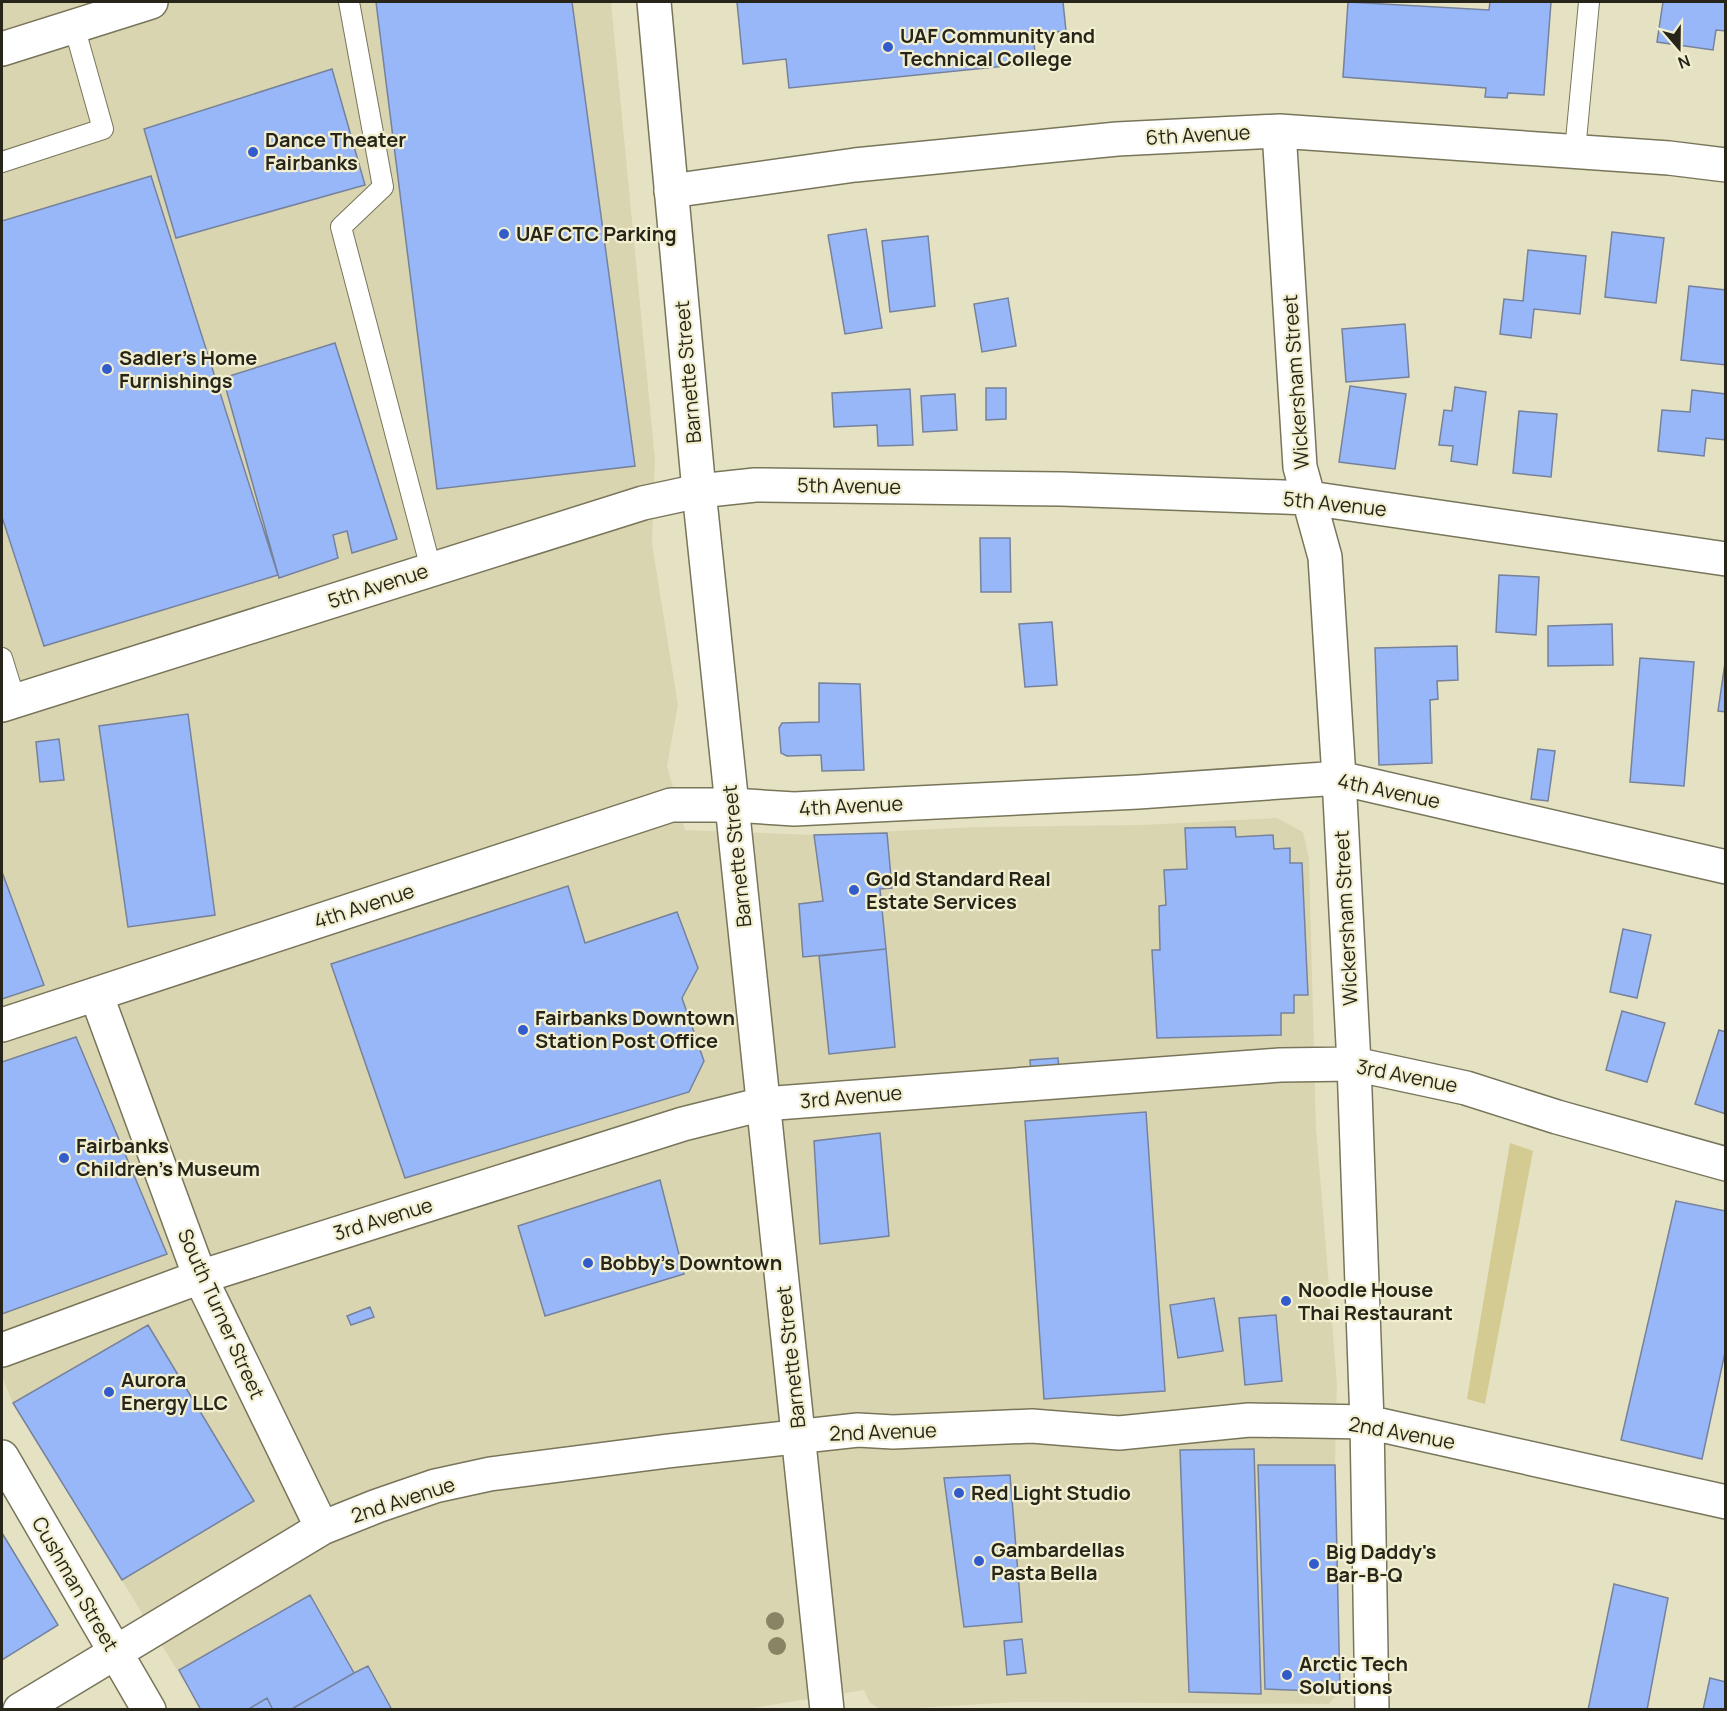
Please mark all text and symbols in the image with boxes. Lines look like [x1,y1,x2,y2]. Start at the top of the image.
north arrow [1649,18,1709,78]
place label: UAF Community and Technical College [900,22,1095,72]
marker: UAF Community and Technical College [881,40,895,54]
text: N [1675,50,1693,74]
street label: 6th Avenue [1145,118,1251,151]
place label: Dance Theater Fairbanks [265,126,406,176]
marker: Dance Theater Fairbanks [246,145,260,159]
place label: UAF CTC Parking [516,220,677,247]
marker: UAF CTC Parking [497,227,511,241]
street label: Wickersham Street [1276,294,1315,470]
street label: Barnette Street [668,299,707,445]
place label: Sadler's Home Furnishings [119,344,257,394]
marker: Sadler's Home Furnishings [100,362,114,376]
street label: 5th Avenue [797,471,901,500]
street label: 5th Avenue [1282,485,1388,522]
street label: 5th Avenue [324,557,431,614]
street label: 4th Avenue [1335,766,1443,815]
street label: Barnette Street [716,783,757,929]
street label: 4th Avenue [798,789,904,822]
street label: Wickersham Street [1327,830,1364,1006]
place label: Gold Standard Real Estate Services [866,865,1051,915]
street label: 4th Avenue [310,877,418,934]
marker: Gold Standard Real Estate Services [847,883,861,897]
place label: Fairbanks Downtown Station Post Office [535,1004,735,1054]
marker: Fairbanks Downtown Station Post Office [516,1023,530,1037]
street label: 3rd Avenue [1354,1052,1460,1099]
street label: 3rd Avenue [799,1079,903,1114]
place label: Fairbanks Children's Museum [76,1132,260,1182]
marker: Fairbanks Children's Museum [57,1151,71,1165]
street label: 3rd Avenue [330,1191,436,1246]
street label: South Turner Street [172,1225,271,1403]
place label: Bobby's Downtown [600,1249,782,1276]
marker: Bobby's Downtown [581,1256,595,1270]
place label: Noodle House Thai Restaurant [1298,1276,1453,1326]
street label: Barnette Street [770,1284,811,1430]
marker: Noodle House Thai Restaurant [1279,1294,1293,1308]
place label: Aurora Energy LLC [121,1366,228,1416]
marker: Aurora Energy LLC [102,1385,116,1399]
street label: 2nd Avenue [1347,1410,1457,1455]
street label: 2nd Avenue [829,1416,937,1447]
street label: 2nd Avenue [348,1470,458,1529]
place label: Red Light Studio [971,1479,1131,1506]
marker: Red Light Studio [952,1486,966,1500]
street label: Cushman Street [26,1512,125,1656]
place label: Gambardellas Pasta Bella [991,1536,1125,1586]
place label: Big Daddy's Bar-B-Q [1326,1538,1437,1588]
marker: Gambardellas Pasta Bella [972,1554,986,1568]
marker: Big Daddy's Bar-B-Q [1307,1557,1321,1571]
place label: Arctic Tech Solutions [1299,1650,1408,1700]
marker: Arctic Tech Solutions [1280,1668,1294,1682]

